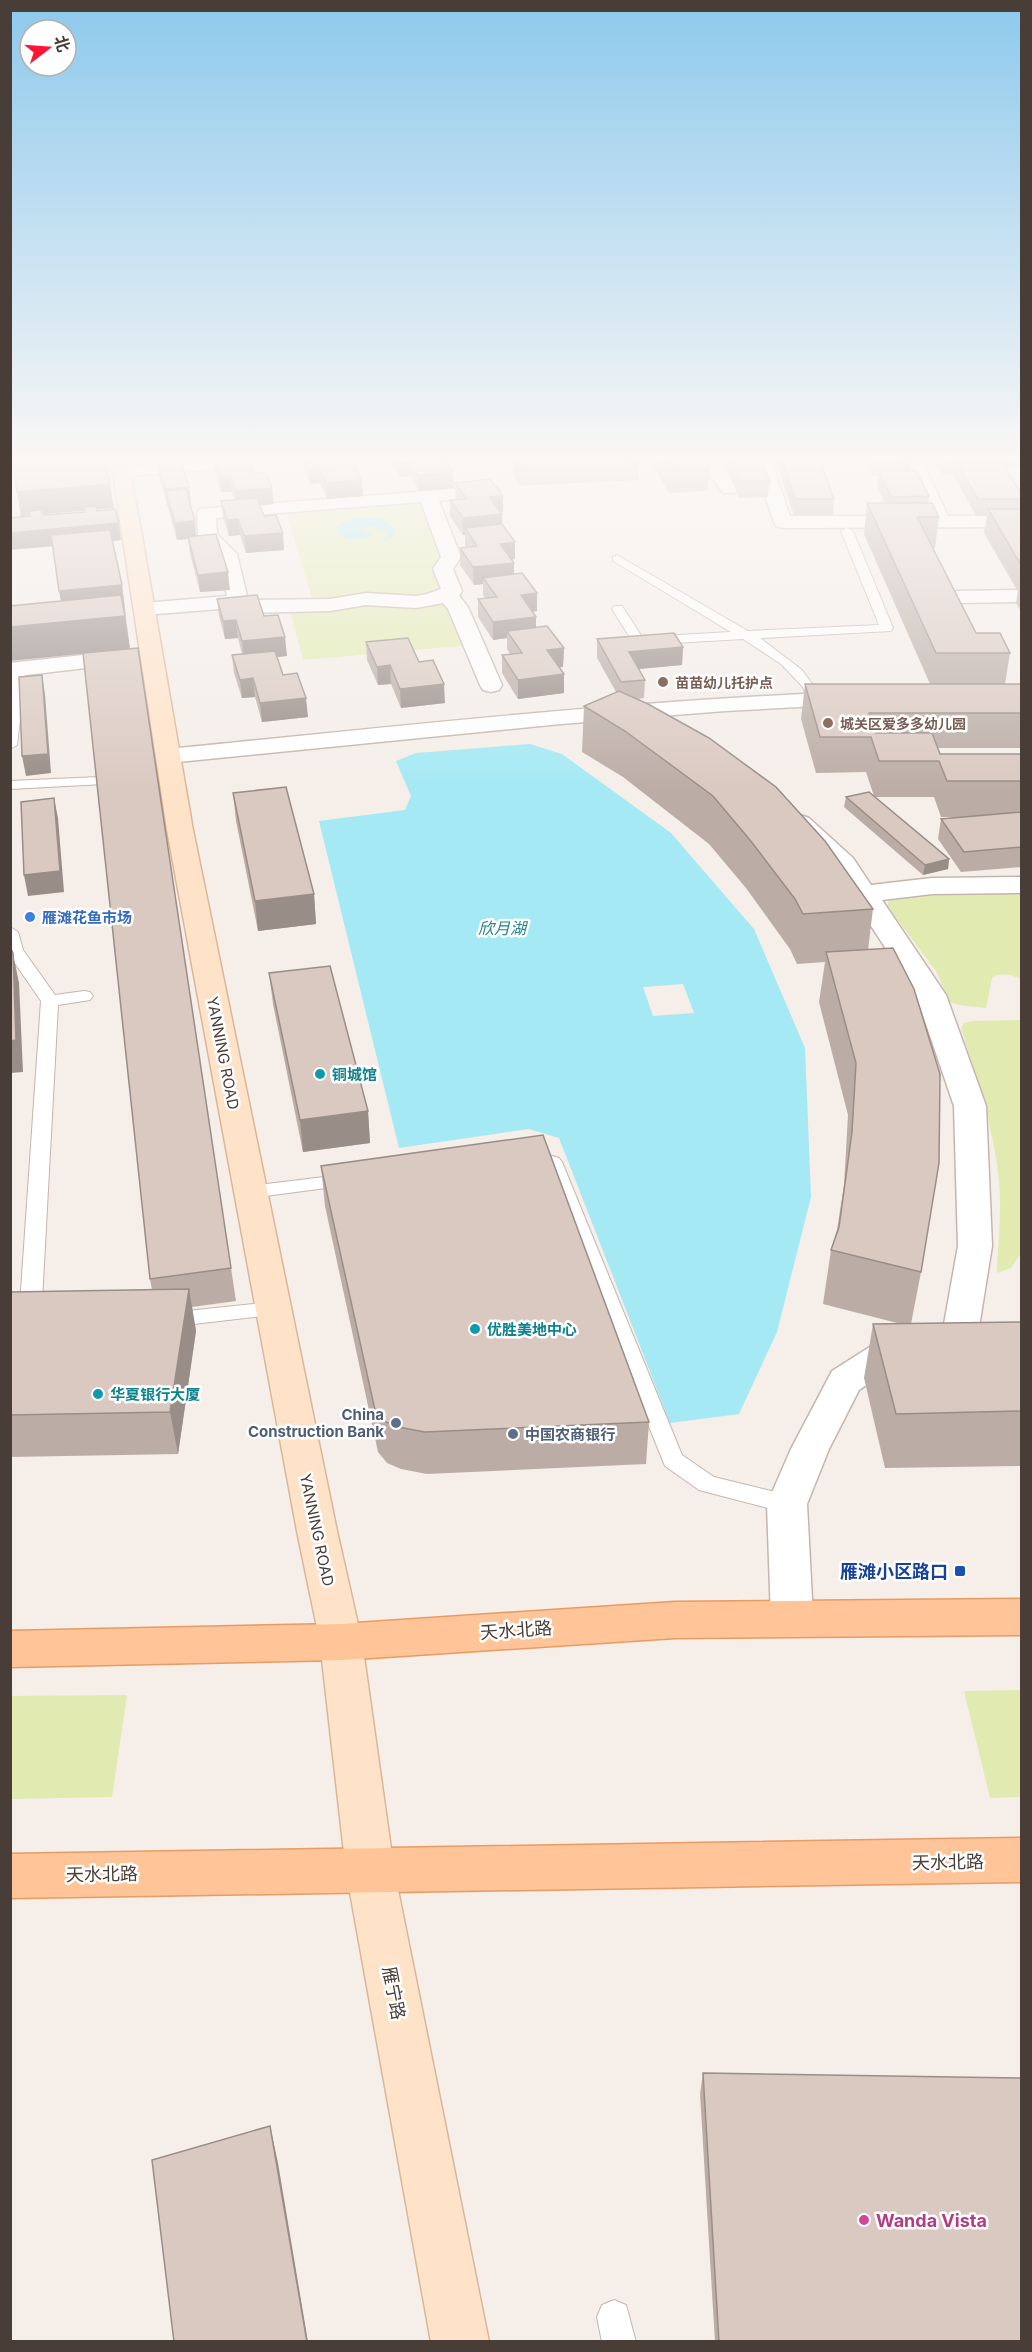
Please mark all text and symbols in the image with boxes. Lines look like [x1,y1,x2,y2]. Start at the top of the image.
north arrow [18,18,78,78]
text: 北 [50,33,74,54]
place label: 苗苗幼儿托护点 [675,674,773,691]
marker: 苗苗幼儿托护点 [656,675,670,689]
place label: 城关区爱多多幼儿园 [840,715,966,732]
marker: 城关区爱多多幼儿园 [821,716,835,730]
place label: 雁滩花鱼市场 [42,908,132,927]
marker: 雁滩花鱼市场 [23,910,37,924]
water label: 欣月湖 [478,918,529,938]
street label: YANNING ROAD [203,995,243,1111]
place label: 铜城馆 [332,1065,377,1084]
marker: 铜城馆 [313,1067,327,1081]
place label: 优胜美地中心 [487,1320,577,1339]
marker: 优胜美地中心 [468,1322,482,1336]
place label: 华夏银行大厦 [110,1385,200,1404]
marker: 华夏银行大厦 [91,1387,105,1401]
place label: China Construction Bank [248,1405,384,1441]
marker: China Construction Bank [389,1416,403,1430]
place label: 中国农商银行 [525,1425,615,1444]
marker: 中国农商银行 [506,1427,520,1441]
street label: YANNING ROAD [296,1472,338,1588]
place label: 雁滩小区路口 [840,1561,948,1582]
marker: 雁滩小区路口 [953,1564,967,1578]
street label: 天水北路 [479,1617,553,1643]
street label: 天水北路 [912,1851,984,1873]
street label: 天水北路 [66,1863,138,1885]
street label: 雁宁路 [379,1964,409,2022]
place label: Wanda Vista [876,2210,987,2231]
marker: Wanda Vista [857,2213,871,2227]

